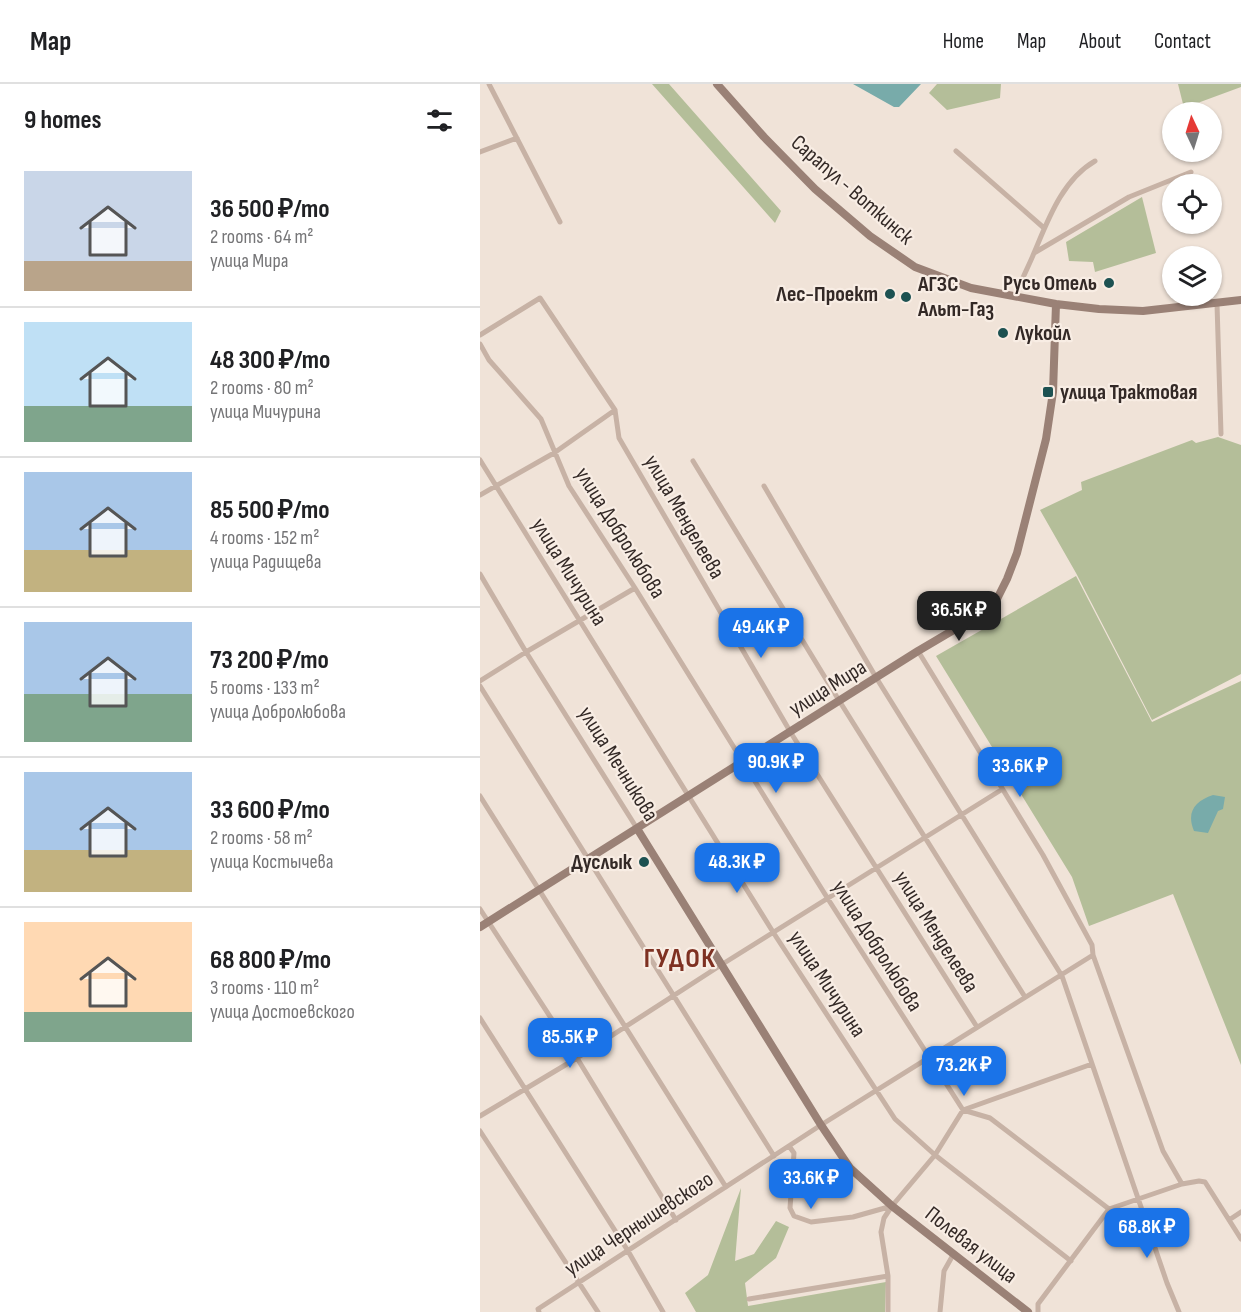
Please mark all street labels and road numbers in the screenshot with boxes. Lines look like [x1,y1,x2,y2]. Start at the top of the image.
street label: Сарапул - Воткинск [785,129,919,251]
street label: улица Менделеева [638,450,730,584]
street label: улица Добролюбова [569,462,671,604]
street label: улица Мичурина [525,513,613,631]
street label: улица Мира [784,654,872,722]
street label: улица Мечникова [572,702,664,826]
street label: улица Менделеева [888,866,984,998]
street label: улица Добролюбова [826,875,928,1017]
street label: улица Мичурина [782,925,872,1043]
street label: улица Чернышевского [560,1166,718,1282]
street label: Полевая улица [920,1201,1022,1289]

